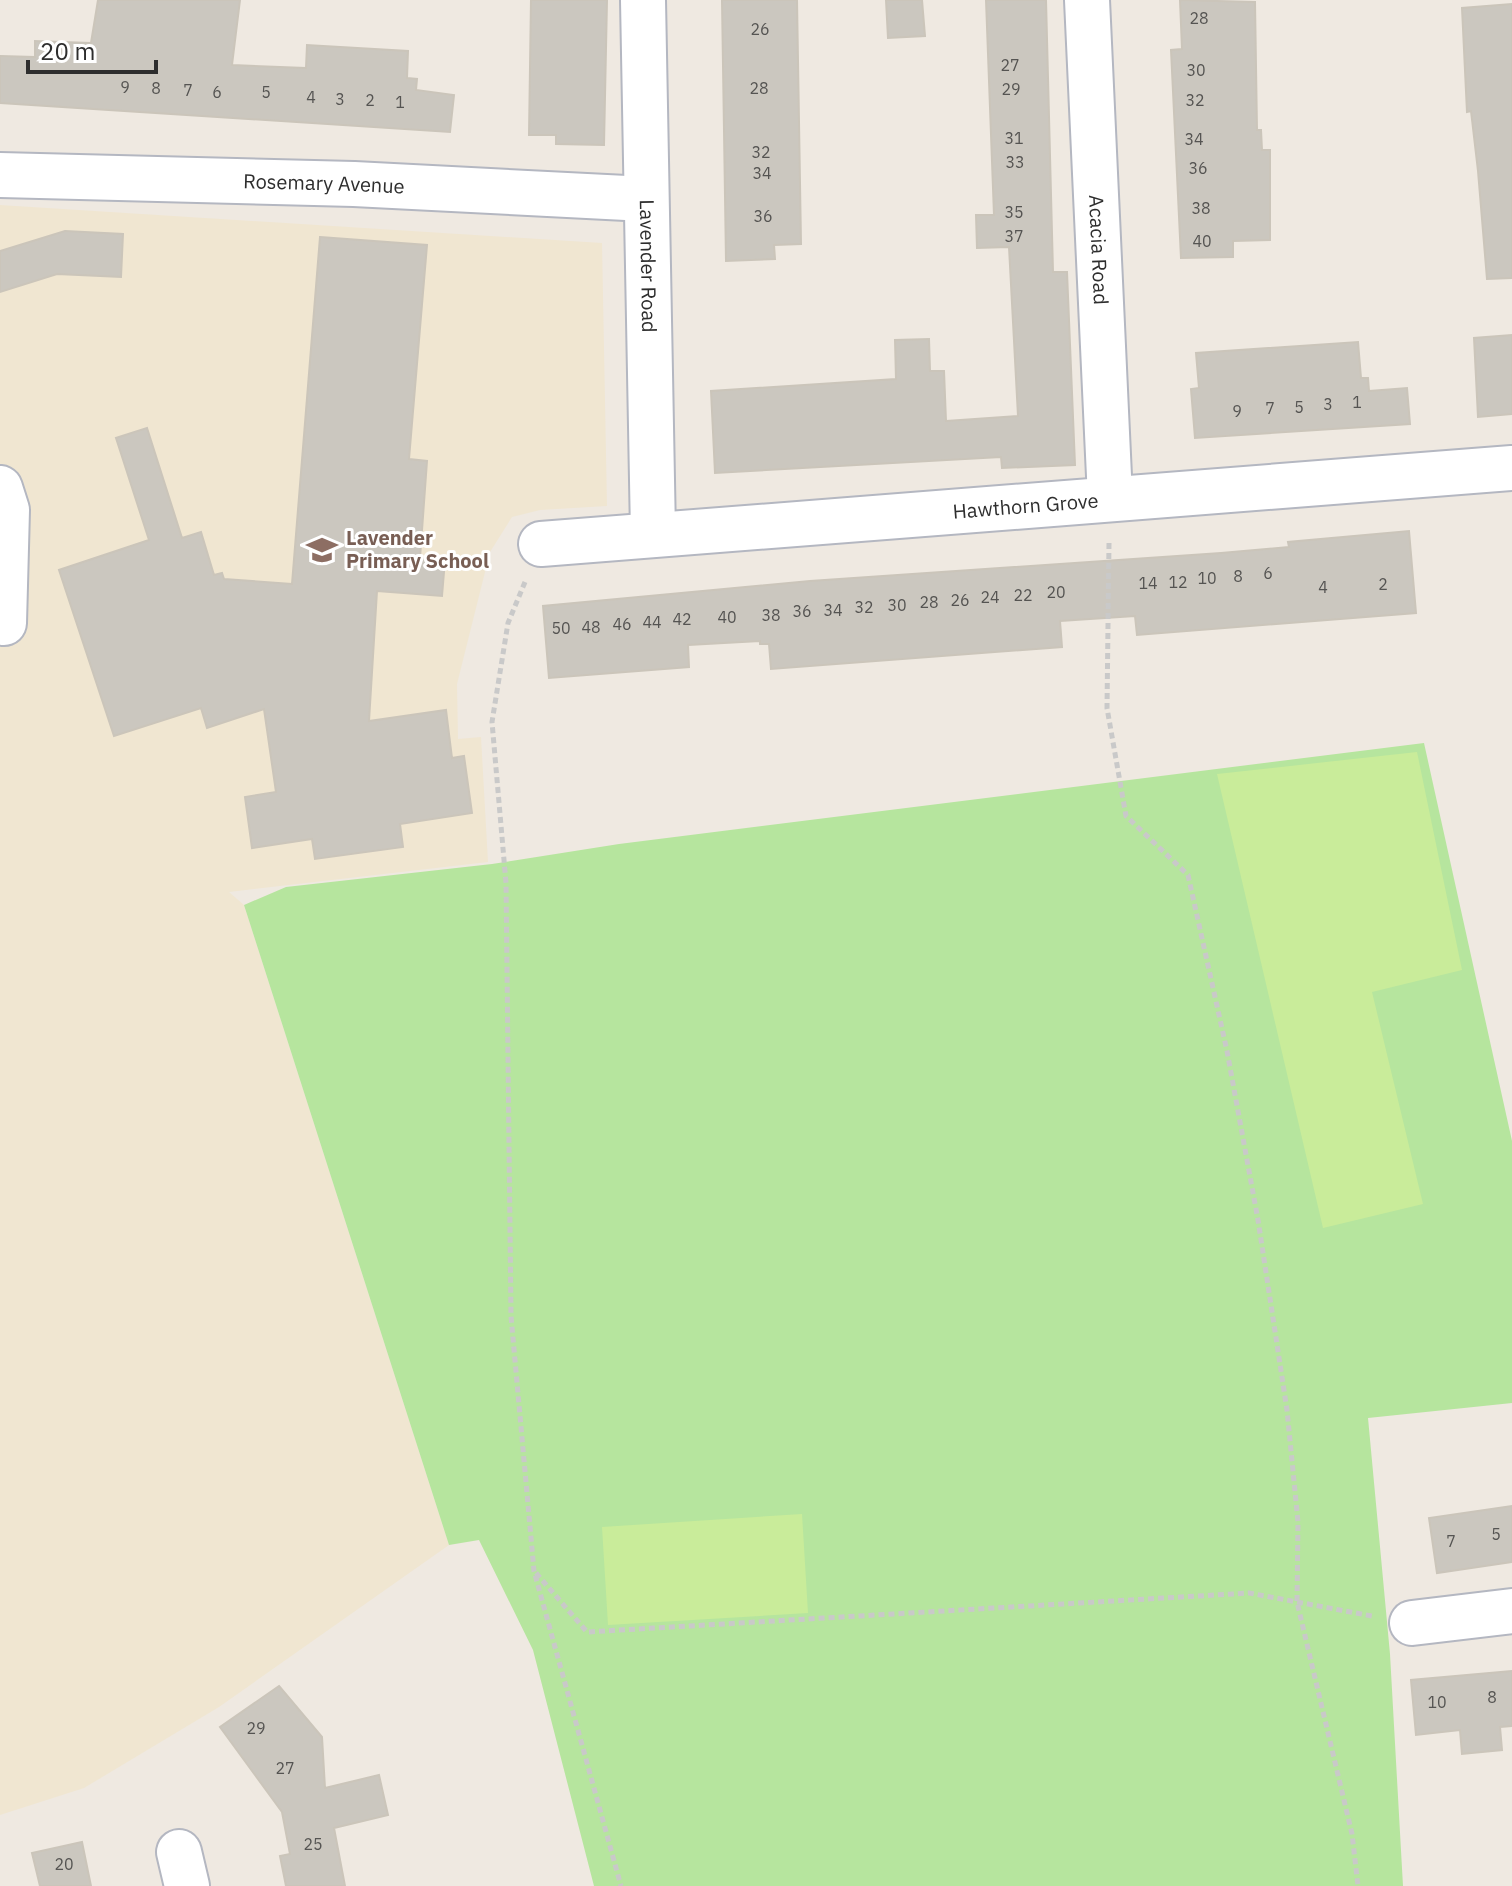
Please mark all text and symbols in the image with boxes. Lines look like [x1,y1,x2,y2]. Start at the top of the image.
house number: 28 [1189,8,1209,28]
house number: 26 [750,19,770,39]
scale bar [28,24,156,74]
text: 20 m [40,35,95,67]
house number: 27 [1000,55,1020,75]
house number: 30 [1186,60,1206,80]
house number: 9 [120,77,130,97]
house number: 8 [151,78,161,98]
house number: 28 [749,78,769,98]
house number: 29 [1001,79,1021,99]
house number: 7 [183,80,193,100]
house number: 6 [212,82,222,102]
house number: 5 [261,82,271,102]
house number: 4 [306,87,316,107]
house number: 3 [335,89,345,109]
house number: 2 [365,90,375,110]
house number: 32 [1185,90,1205,110]
house number: 1 [395,92,405,112]
house number: 31 [1004,128,1024,148]
house number: 34 [1184,129,1204,149]
house number: 32 [751,142,771,162]
house number: 33 [1005,152,1025,172]
house number: 36 [1188,158,1208,178]
house number: 34 [752,163,772,183]
street label: Rosemary Avenue [243,167,405,200]
street label: Acacia Road [1083,194,1115,305]
house number: 38 [1191,198,1211,218]
street label: Lavender Road [634,199,663,333]
house number: 35 [1004,202,1024,222]
house number: 36 [753,206,773,226]
house number: 37 [1004,226,1024,246]
house number: 40 [1192,231,1212,251]
house number: 1 [1352,392,1362,412]
house number: 3 [1323,394,1333,414]
house number: 5 [1294,397,1304,417]
house number: 7 [1265,398,1275,418]
house number: 9 [1232,401,1242,421]
street label: Hawthorn Grove [952,486,1099,525]
place label: Lavender Primary School [346,524,489,574]
school or university icon: Lavender Primary School [305,533,339,567]
house number: 6 [1263,563,1273,583]
house number: 8 [1233,566,1243,586]
house number: 10 [1197,568,1217,588]
house number: 12 [1168,572,1188,592]
house number: 14 [1138,573,1158,593]
house number: 2 [1378,574,1388,594]
house number: 4 [1318,577,1328,597]
house number: 20 [1046,582,1066,602]
house number: 22 [1013,585,1033,605]
house number: 24 [980,587,1000,607]
house number: 26 [950,590,970,610]
house number: 28 [919,592,939,612]
house number: 30 [887,595,907,615]
house number: 32 [854,597,874,617]
house number: 34 [823,600,843,620]
house number: 36 [792,601,812,621]
house number: 38 [761,605,781,625]
house number: 40 [717,607,737,627]
house number: 42 [672,609,692,629]
house number: 44 [642,612,662,632]
house number: 46 [612,614,632,634]
house number: 48 [581,617,601,637]
house number: 50 [551,618,571,638]
house number: 5 [1491,1524,1501,1544]
house number: 7 [1446,1531,1456,1551]
house number: 8 [1487,1687,1497,1707]
house number: 10 [1427,1692,1447,1712]
house number: 29 [246,1718,266,1738]
house number: 27 [275,1758,295,1778]
house number: 25 [303,1834,323,1854]
house number: 20 [54,1854,74,1874]

